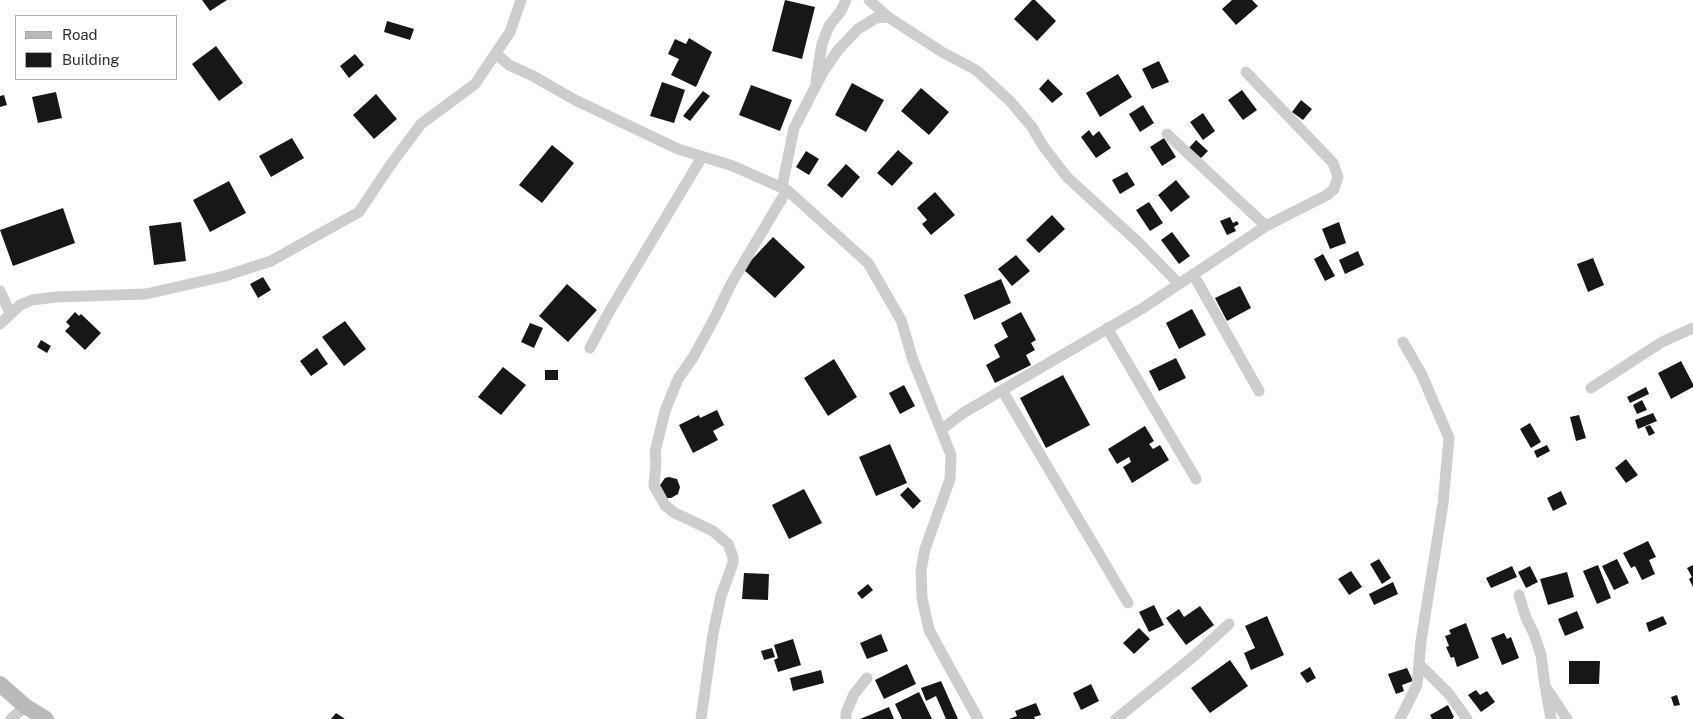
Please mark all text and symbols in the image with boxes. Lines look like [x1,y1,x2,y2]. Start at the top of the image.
legend [15,15,178,80]
text: Road [62,26,98,43]
text: Building [62,51,120,68]

